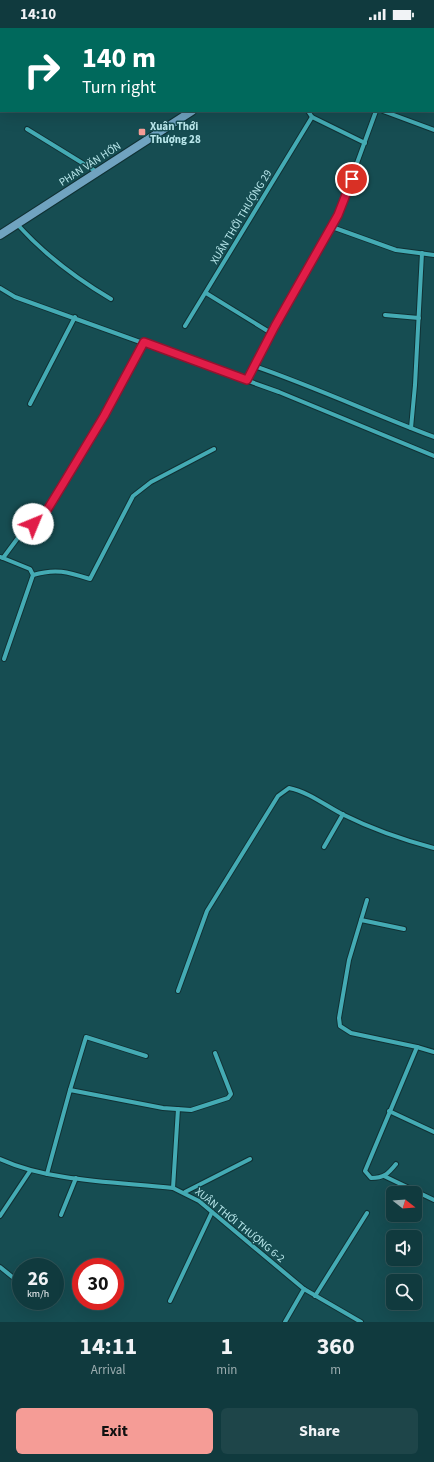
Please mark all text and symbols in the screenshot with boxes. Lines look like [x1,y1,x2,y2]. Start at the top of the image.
text: 14:10 [20,4,56,25]
text: 140 m [82,38,156,78]
icon: right [16,44,68,96]
text: Turn right [82,75,156,100]
place label: Xuân Thới Thượng 28 [150,119,201,147]
marker: Xuân Thới Thượng 28 [137,127,147,137]
street label: PHAN VĂN HỚN [56,138,124,190]
pin [335,162,369,196]
street label: XUÂN THỚI THƯỢNG 29 [207,167,275,267]
icon: arrive [341,168,363,190]
position arrow [12,503,54,545]
street label: XUÂN THỚI THƯỢNG 6-2 [192,1184,288,1266]
north arrow [386,1186,422,1222]
map controls [386,1186,422,1310]
button: sound [386,1230,422,1266]
speed limit sign: 30 [72,1258,124,1310]
text: 26 [27,1265,49,1293]
button: search [386,1274,422,1310]
text: km/h [27,1287,49,1301]
text: 14:11 [79,1329,137,1364]
text: 1 [221,1329,233,1364]
text: 360 [317,1329,355,1364]
text: Arrival [91,1361,126,1379]
text: min [216,1361,237,1379]
text: m [330,1361,341,1379]
button: Exit [16,1408,213,1454]
button: Share [221,1408,418,1454]

